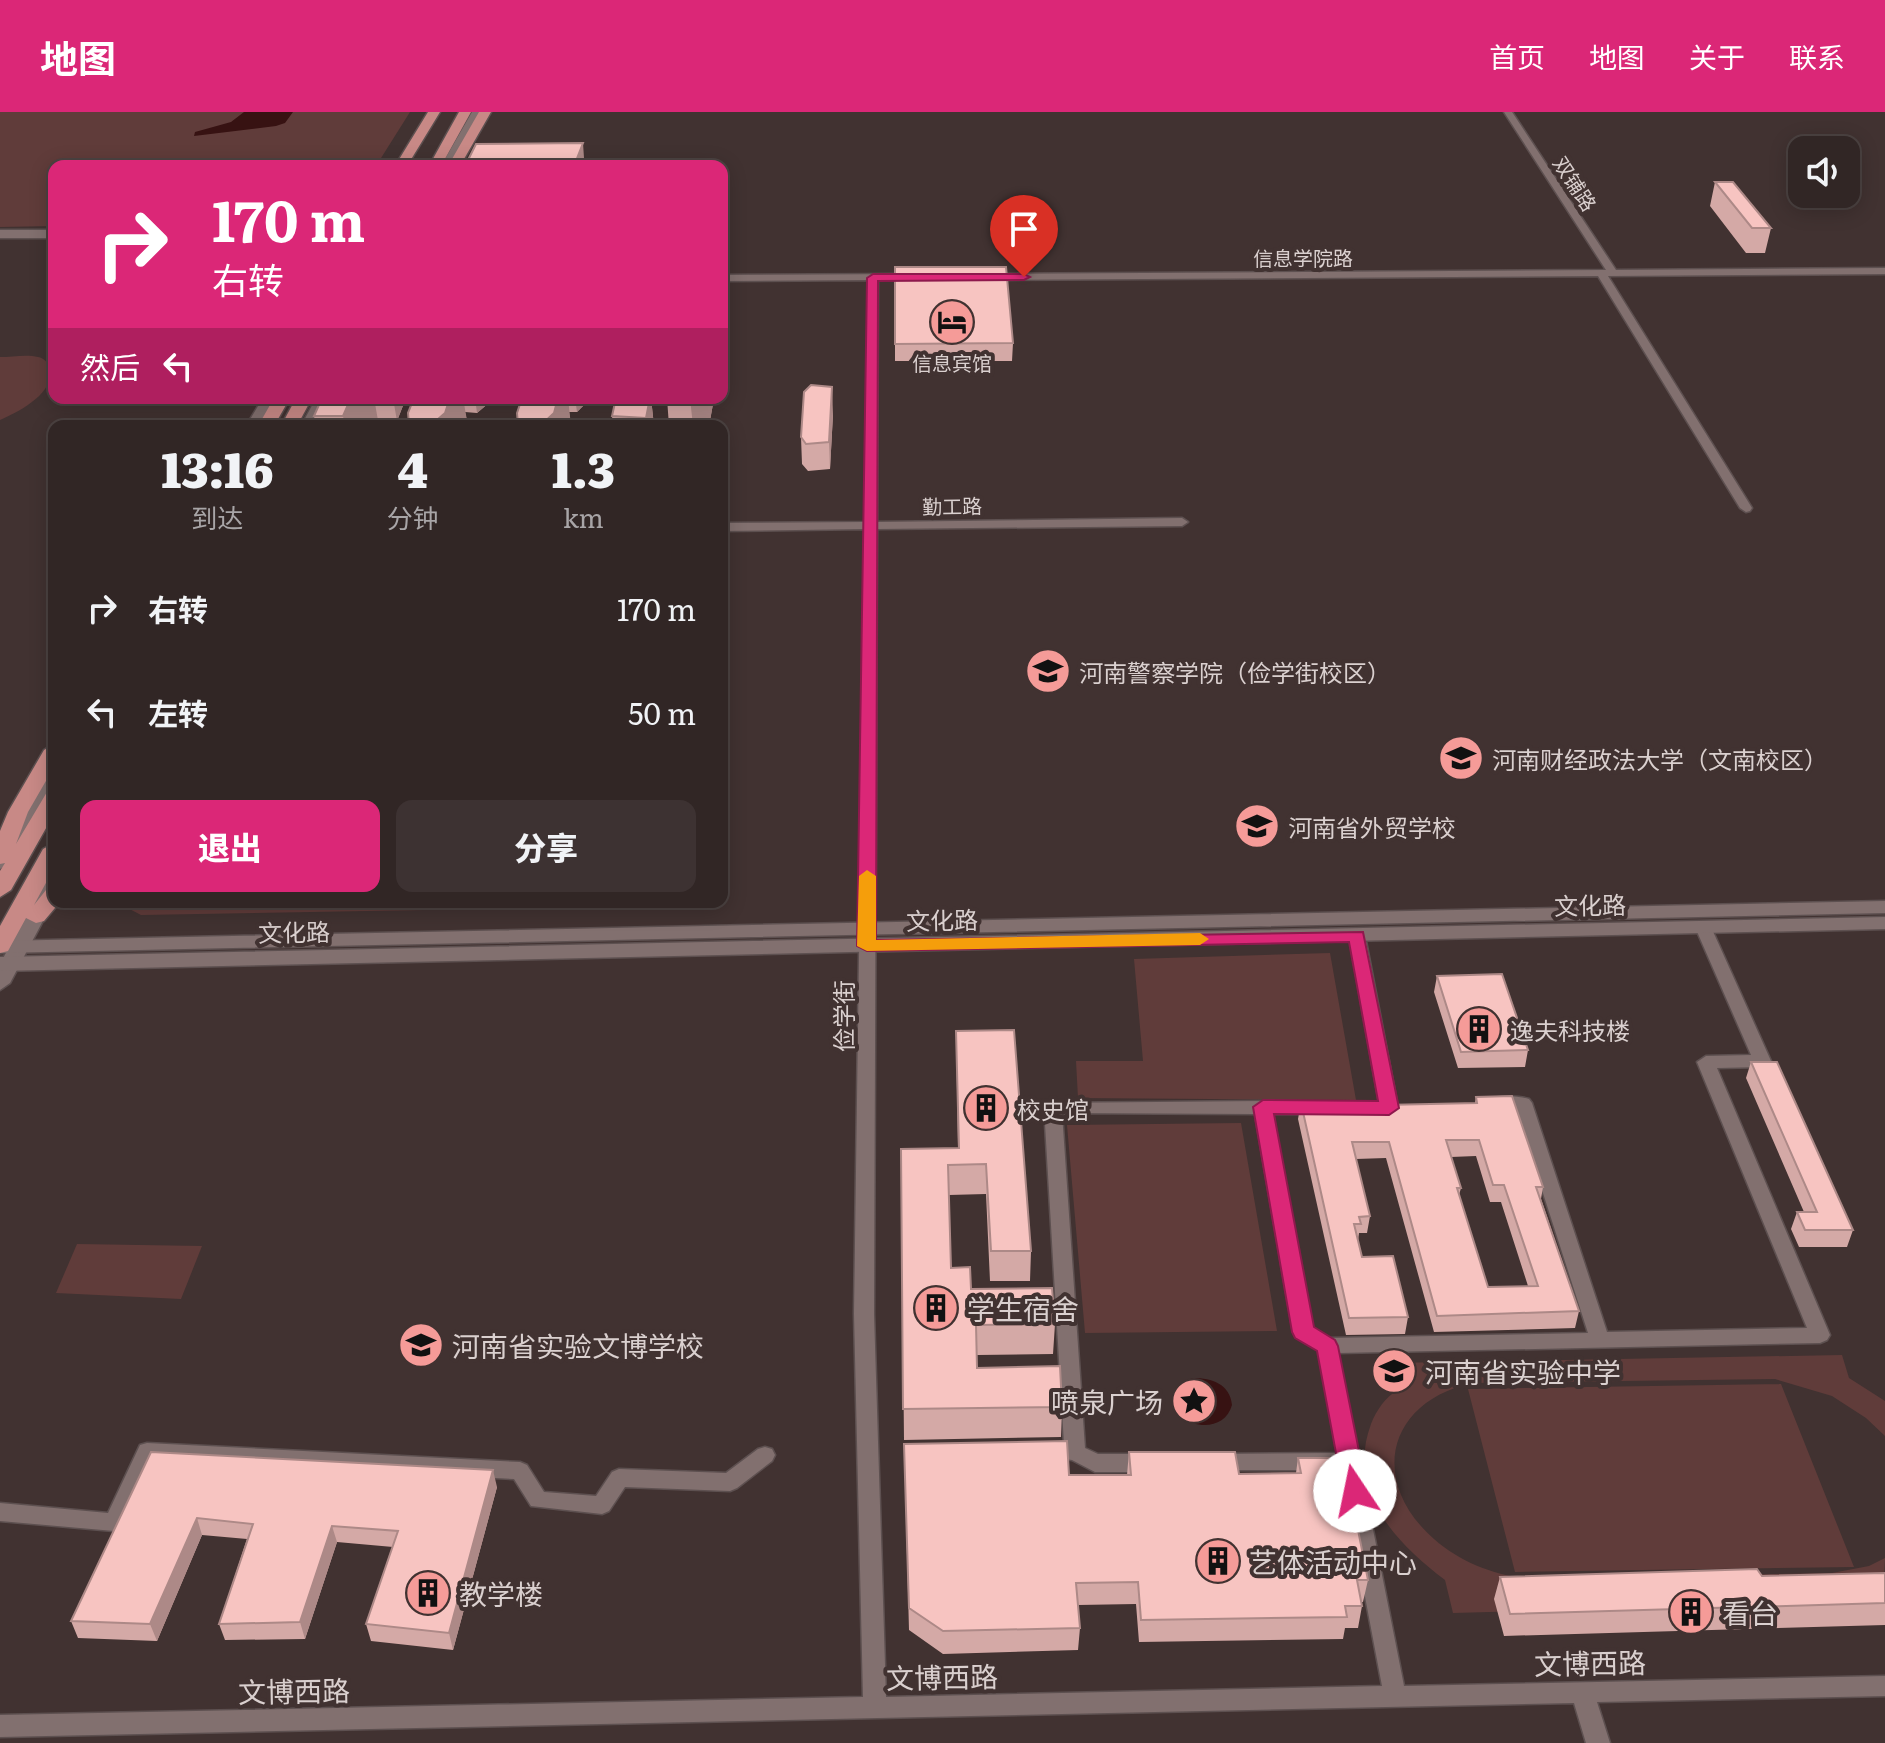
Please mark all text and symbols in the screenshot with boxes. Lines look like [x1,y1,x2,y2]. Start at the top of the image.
text: 地图 [40,28,116,85]
text: 首页 [1489,35,1545,77]
text: 地图 [1589,35,1645,77]
text: 关于 [1689,35,1745,77]
text: 联系 [1789,35,1845,77]
map controls [1788,136,1860,208]
button: sound [1788,136,1860,208]
street label: 双铺路 [1547,150,1605,216]
text: 170 m [212,176,365,259]
icon: right [80,192,184,296]
pin [990,195,1058,277]
icon: arrive [1002,207,1046,251]
street label: 信息学院路 [1253,242,1353,272]
text: 右转 [212,252,284,305]
hotel icon: 信息宾馆 [928,298,976,346]
text: 然后 [80,344,140,388]
icon: left [156,344,200,388]
place label: 信息宾馆 [912,347,992,377]
text: 13:16 [161,432,274,503]
text: 4 [398,432,428,503]
text: 1.3 [552,432,615,503]
street label: 勤工路 [922,489,982,521]
text: 到达 [191,497,243,536]
text: 分钟 [387,497,439,536]
text: km [563,497,604,536]
icon: right [80,586,124,630]
text: 右转 [148,586,208,630]
text: 170 m [617,586,696,630]
school or university icon: 河南警察学院（俭学街校区） [1024,647,1072,695]
place label: 河南警察学院（俭学街校区） [1079,654,1391,689]
icon: left [80,690,124,734]
text: 左转 [148,690,208,734]
text: 50 m [628,690,696,734]
school or university icon: 河南财经政法大学（文南校区） [1437,734,1485,782]
place label: 河南财经政法大学（文南校区） [1492,741,1828,776]
button: 退出 [80,800,380,892]
button: 分享 [396,800,696,892]
school or university icon: 河南省外贸学校 [1233,802,1281,850]
place label: 河南省外贸学校 [1288,809,1456,844]
street label: 文化路 [1554,886,1626,922]
street label: 文化路 [906,901,978,937]
street label: 文化路 [258,913,330,949]
street label: 俭学街 [825,980,860,1052]
building icon: 逸夫科技楼 [1455,1005,1503,1053]
place label: 逸夫科技楼 [1510,1012,1630,1047]
building icon: 校史馆 [962,1084,1010,1132]
place label: 校史馆 [1017,1091,1089,1126]
building icon: 学生宿舍 [912,1284,960,1332]
place label: 学生宿舍 [967,1287,1079,1329]
school or university icon: 河南省实验文博学校 [397,1321,445,1369]
place label: 河南省实验文博学校 [452,1324,704,1366]
school or university icon: 河南省实验中学 [1370,1347,1418,1395]
place label: 河南省实验中学 [1425,1350,1621,1392]
place icon: 喷泉广场 [1170,1377,1218,1425]
place label: 喷泉广场 [1051,1380,1163,1422]
position arrow [1313,1449,1397,1533]
building icon: 艺体活动中心 [1194,1537,1242,1585]
place label: 艺体活动中心 [1249,1540,1417,1582]
building icon: 教学楼 [404,1569,452,1617]
place label: 教学楼 [459,1572,543,1614]
building icon: 看台 [1667,1588,1715,1636]
place label: 看台 [1722,1591,1778,1633]
street label: 文博西路 [1534,1640,1646,1684]
street label: 文博西路 [886,1654,998,1698]
street label: 文博西路 [238,1668,350,1712]

